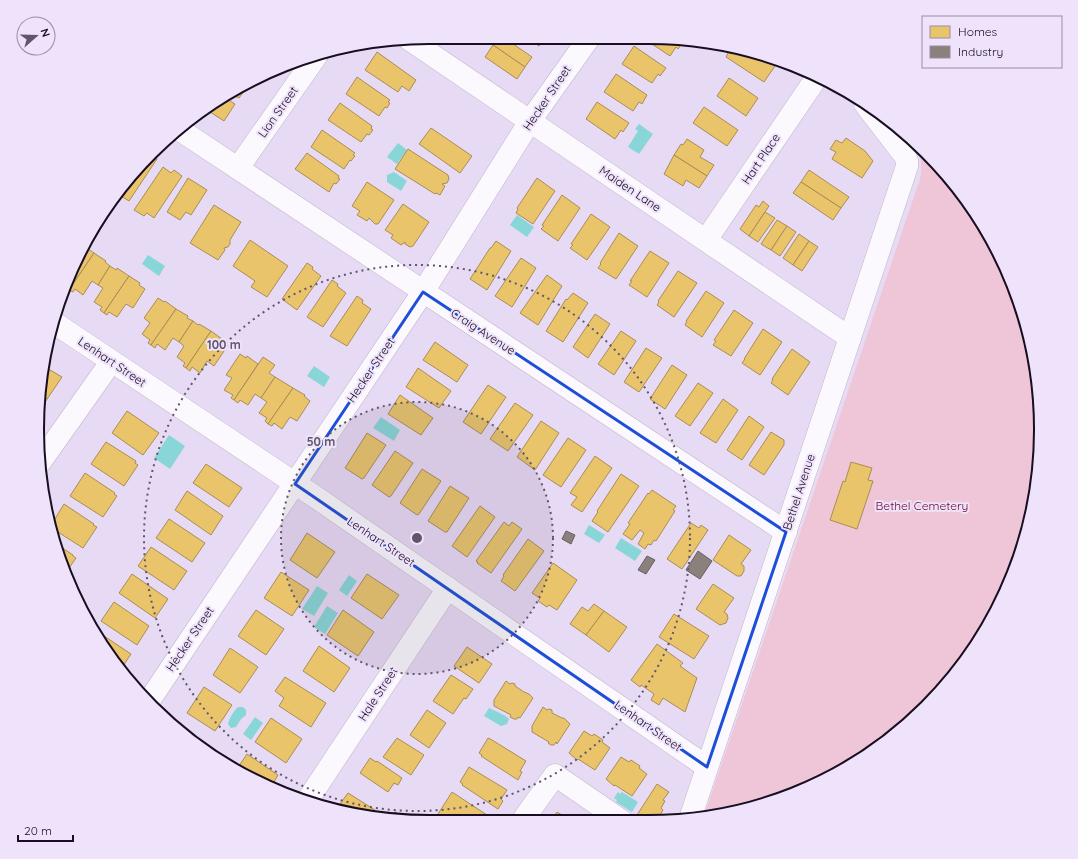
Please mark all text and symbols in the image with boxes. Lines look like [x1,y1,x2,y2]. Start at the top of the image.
north arrow [16,16,56,56]
legend [922,16,1062,68]
text: Homes [958,24,998,39]
text: N [37,26,53,39]
text: Industry [958,44,1003,59]
street label: Hecker Street [519,62,574,133]
street label: Lion Street [254,83,301,140]
street label: Hart Place [738,130,783,187]
street label: Maiden Lane [596,162,664,215]
street label: Craig Avenue [448,305,519,358]
street label: Lenhart Street [75,333,149,390]
street label: Hecker Street [343,334,398,405]
text: 100 m [207,337,241,352]
text: 50 m [307,434,335,449]
street label: Bethel Avenue [779,452,818,532]
park label: Bethel Cemetery [876,498,968,513]
street label: Lenhart Street [344,513,418,570]
centre of rings [410,531,424,545]
street label: Hecker Street [162,603,217,674]
street label: Hale Street [355,664,401,724]
street label: Lenhart Street [612,697,685,754]
scale bar [18,817,73,843]
text: 20 m [24,823,52,838]

